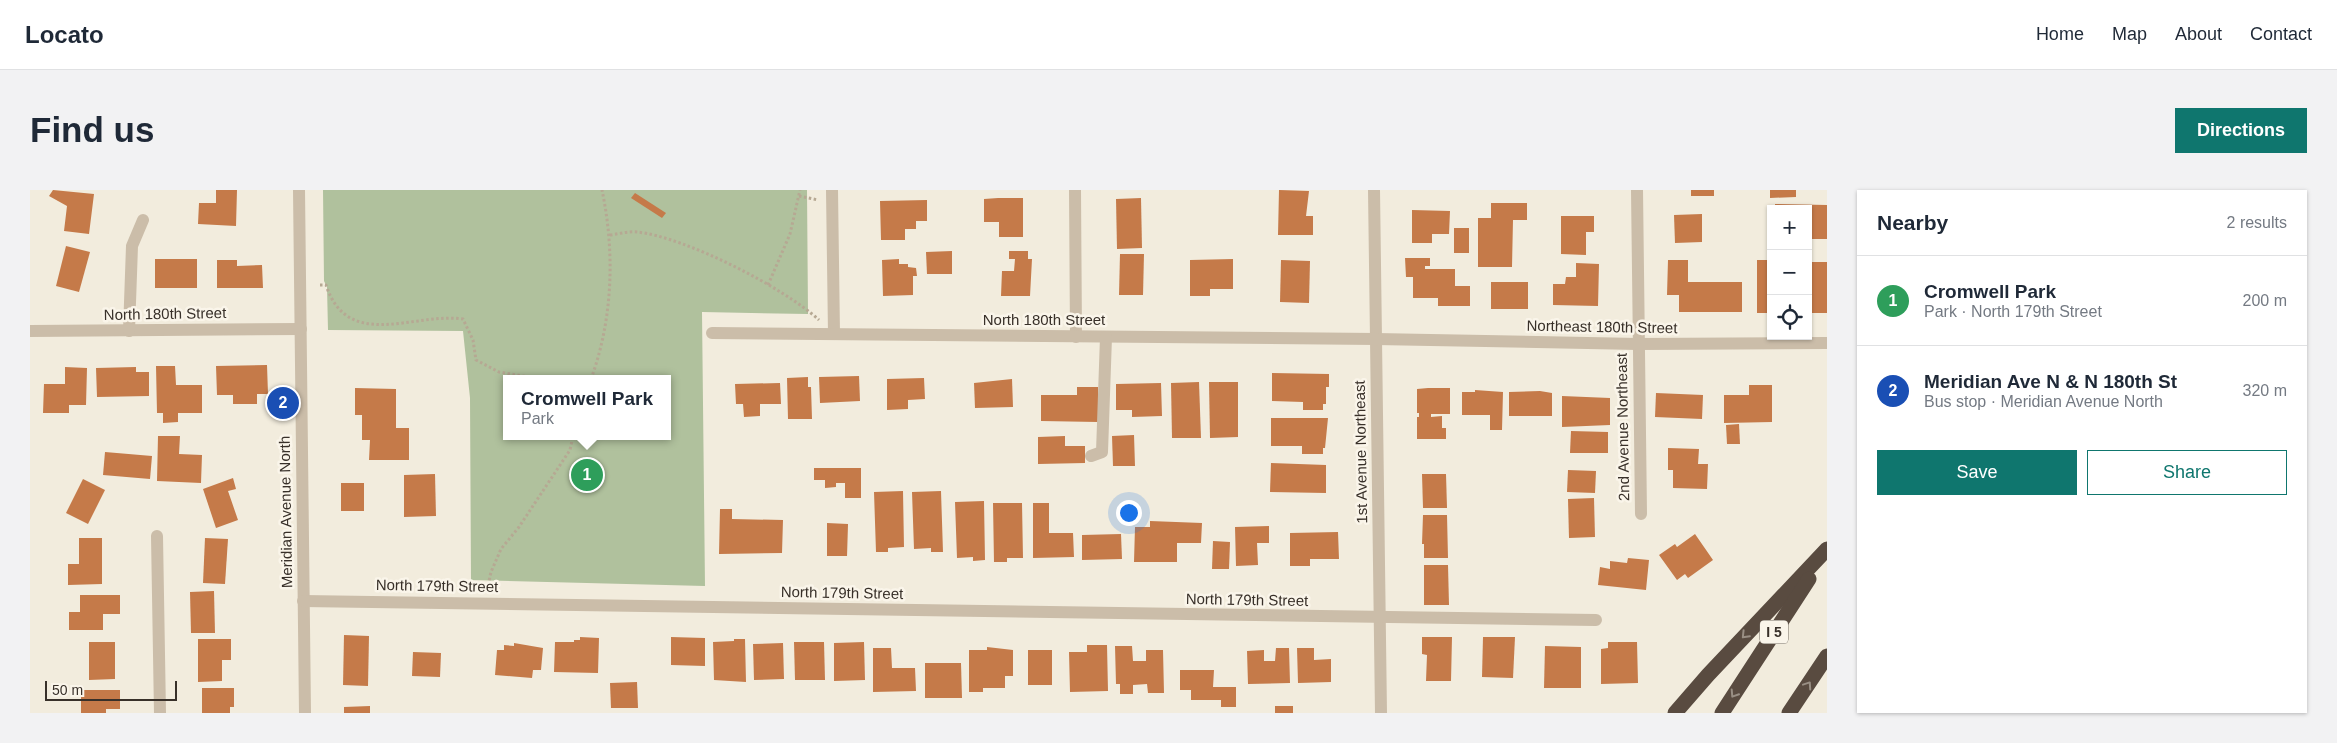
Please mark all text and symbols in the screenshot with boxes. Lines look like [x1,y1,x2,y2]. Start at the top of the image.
text: Locato [25,21,104,48]
text: Home [2036,24,2084,44]
text: Map [2112,24,2147,44]
text: About [2175,24,2222,44]
text: Contact [2250,24,2312,44]
button: Directions [2175,108,2307,153]
text: Find us [30,110,154,149]
map controls [1767,205,1812,340]
button: + [1767,205,1812,250]
text: Nearby [1877,211,1948,234]
text: 2 results [2227,214,2287,231]
button: − [1767,250,1812,295]
text: Cromwell Park [1924,281,2056,302]
text: 1 [1889,292,1897,309]
text: 200 m [2243,292,2287,309]
button: locate [1767,295,1812,340]
text: Park · North 179th Street [1924,303,2102,320]
street label: North 180th Street [104,304,227,323]
street label: North 180th Street [983,311,1106,328]
street label: Northeast 180th Street [1526,317,1678,336]
street label: 2nd Avenue Northeast [1613,352,1632,501]
text: Meridian Ave N & N 180th St [1924,371,2177,392]
popup [503,375,671,440]
street label: 1st Avenue Northeast [1351,379,1370,524]
text: 2 [1889,382,1897,399]
text: 320 m [2243,382,2287,399]
pin: 2 [267,384,299,422]
text: Cromwell Park [521,388,653,409]
text: Bus stop · Meridian Avenue North [1924,393,2163,410]
text: Park [521,410,554,427]
street label: Meridian Avenue North [276,436,295,588]
button: Save [1877,450,2077,495]
button: Share [2087,450,2287,495]
pin: 1 [571,456,603,494]
your location [1116,500,1142,526]
street label: North 179th Street [376,576,499,595]
street label: North 179th Street [781,583,904,602]
street label: North 179th Street [1186,590,1309,609]
road number: I 5 [1760,621,1788,644]
one-way arrow [1742,630,1751,639]
scale bar [45,678,178,701]
one-way arrow [1802,681,1811,690]
text: 50 m [52,682,83,698]
one-way arrow [1731,688,1740,698]

